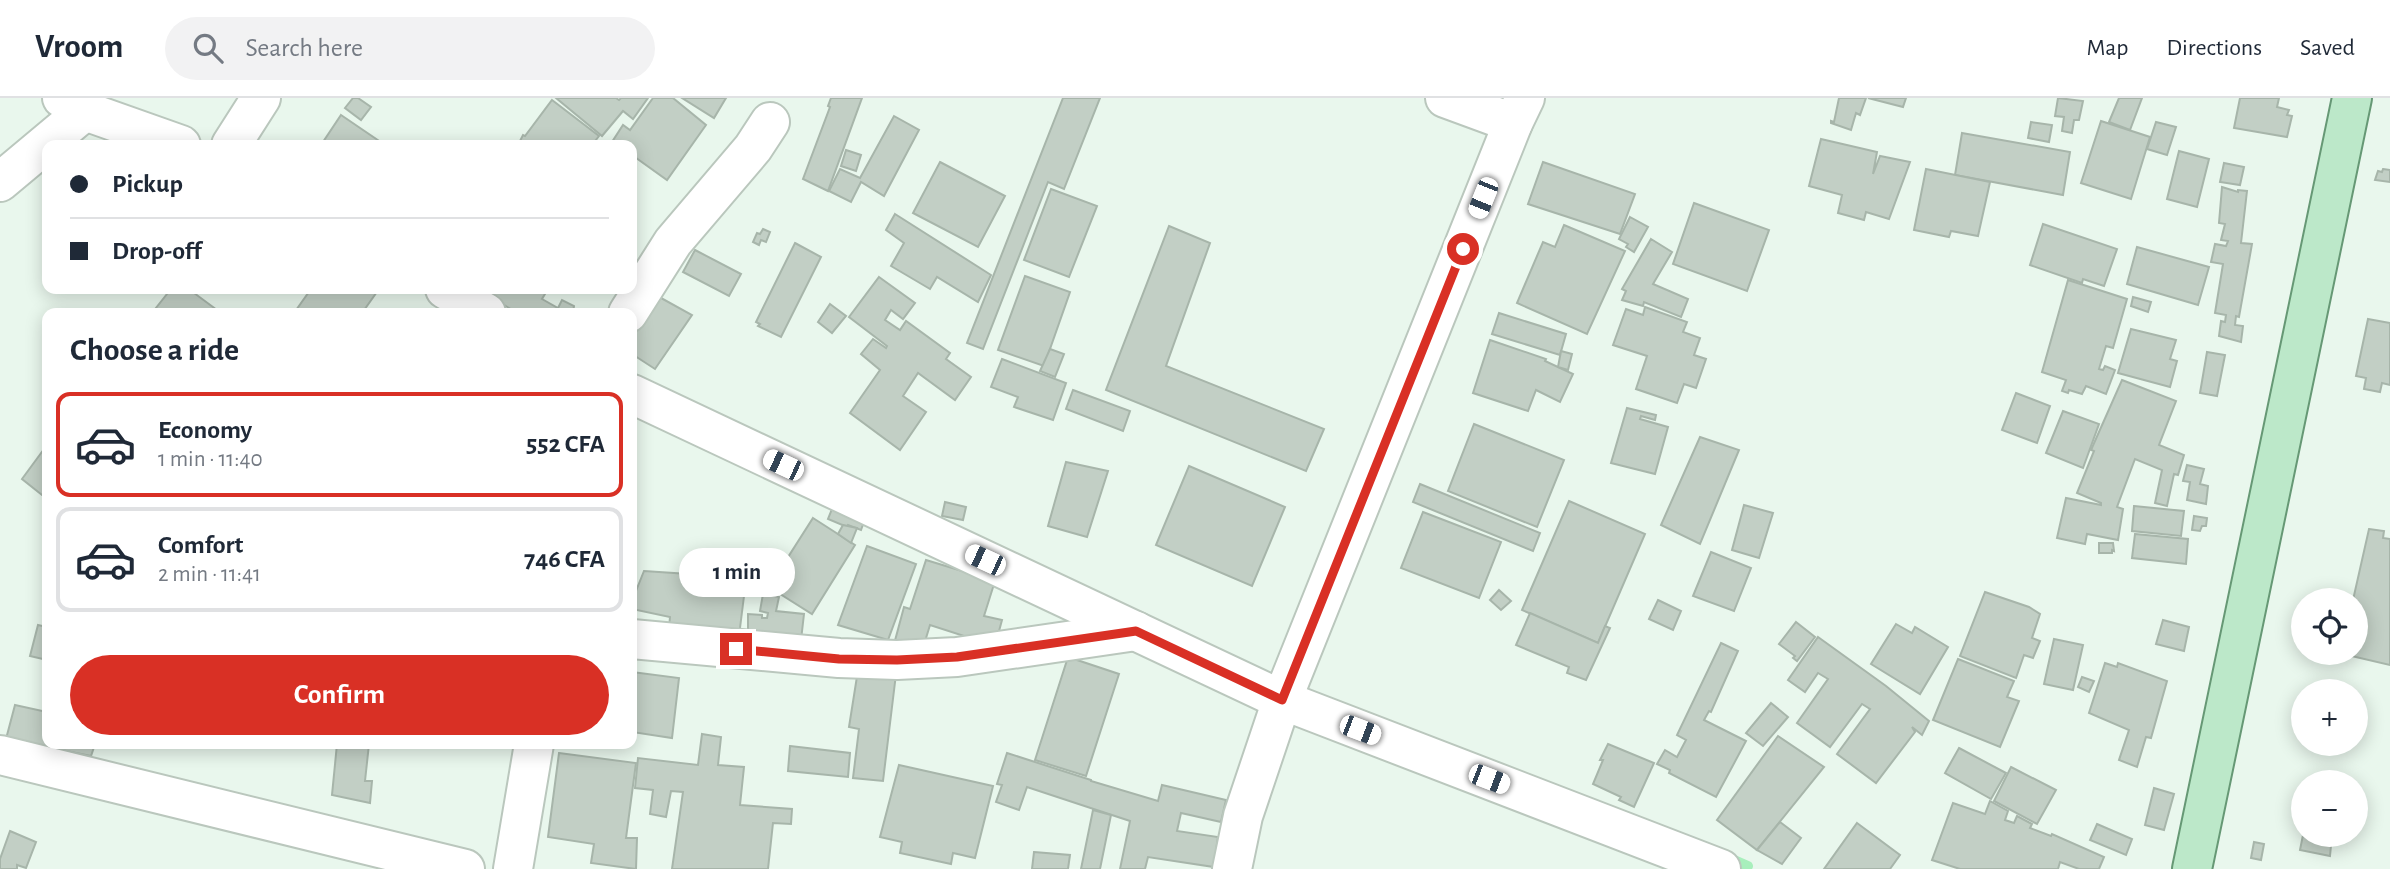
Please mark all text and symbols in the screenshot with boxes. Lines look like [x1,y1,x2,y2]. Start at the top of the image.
search box [165,17,655,80]
icon: search [189,29,227,67]
text: Vroom [35,31,123,64]
text: Search here [245,35,363,61]
text: Map [2086,36,2128,60]
text: Directions [2166,36,2262,60]
text: Saved [2300,36,2355,60]
text: Pickup [112,171,183,197]
car [1466,175,1501,221]
route start [1447,233,1479,265]
text: Drop-off [112,238,201,264]
text: Choose a ride [70,334,239,366]
icon: car [74,413,137,476]
text: Economy [158,417,252,443]
text: 552 CFA [526,431,605,457]
car [760,447,807,483]
text: 1 min · 11:40 [158,448,263,471]
icon: car [74,528,137,591]
text: Comfort [158,532,243,558]
car [962,542,1009,578]
text: 746 CFA [524,546,605,572]
callout: 1 min [678,547,794,596]
text: 1 min [713,561,761,584]
text: 2 min · 11:41 [158,563,261,586]
map controls [2291,588,2368,847]
button: locate [2291,588,2368,665]
route end [720,633,752,665]
button: Confirm [70,655,609,735]
button: + [2291,679,2368,756]
car [1337,713,1384,747]
car [1466,762,1513,796]
button: − [2291,770,2368,847]

